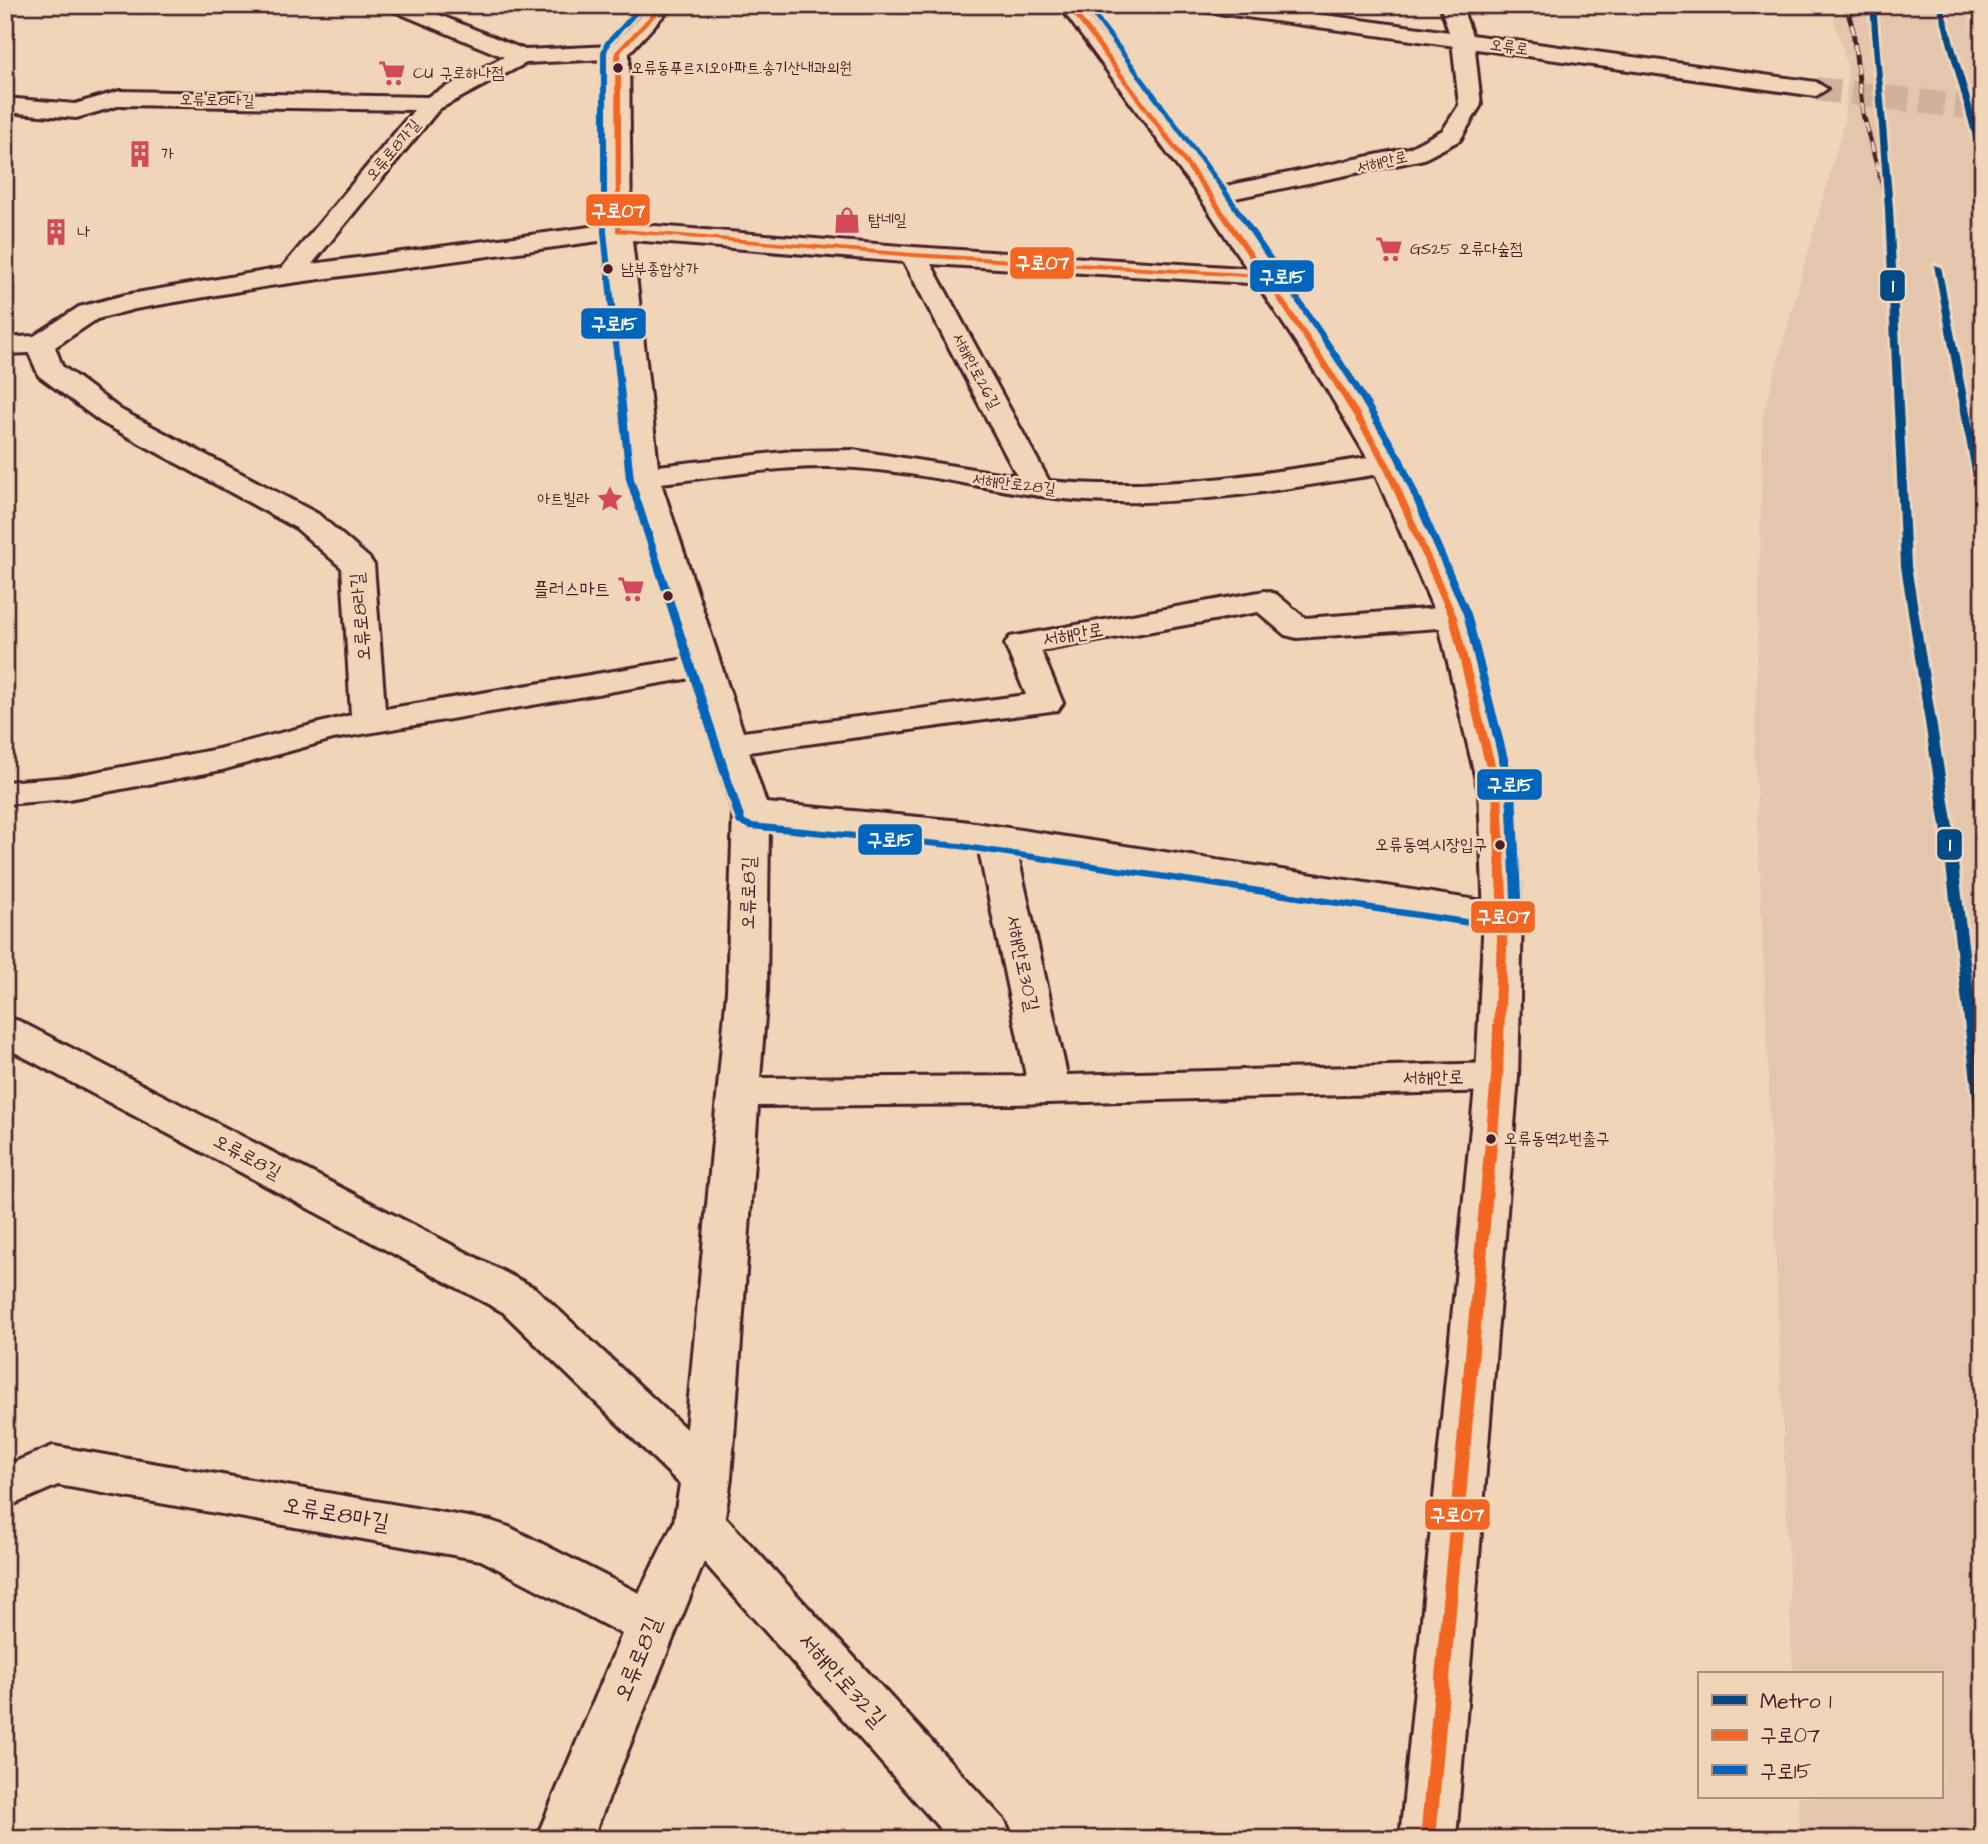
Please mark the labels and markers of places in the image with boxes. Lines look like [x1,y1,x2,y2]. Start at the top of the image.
place label: 오류동푸르지오아파트.송기산내과의원 [631,57,852,79]
supermarket icon: CU 구로하나점 [377,58,407,88]
marker: 오류동푸르지오아파트.송기산내과의원 [611,61,625,75]
place label: CU 구로하나점 [413,62,504,84]
building icon: 가 [125,139,155,169]
place label: 가 [161,143,174,165]
shop icon: 탑네일 [832,205,862,235]
place label: 탑네일 [868,209,907,231]
building icon: 나 [41,217,71,247]
place label: 나 [77,221,90,243]
supermarket icon: GS25 오류다숲점 [1374,234,1404,264]
place label: GS25 오류다숲점 [1410,238,1523,260]
place label: 남부종합상가 [621,258,698,280]
marker: 남부종합상가 [601,262,615,276]
place icon: 아트빌라 [595,484,625,514]
place label: 아트빌라 [538,488,589,510]
supermarket icon: 플러스마트 [616,574,646,604]
place label: 플러스마트 [534,576,610,603]
unlabelled marker [661,589,675,603]
place label: 오류동역.시장입구 [1375,833,1487,857]
marker: 오류동역.시장입구 [1493,838,1507,852]
place label: 오류동역2번출구 [1504,1127,1610,1151]
marker: 오류동역2번출구 [1484,1132,1498,1146]

